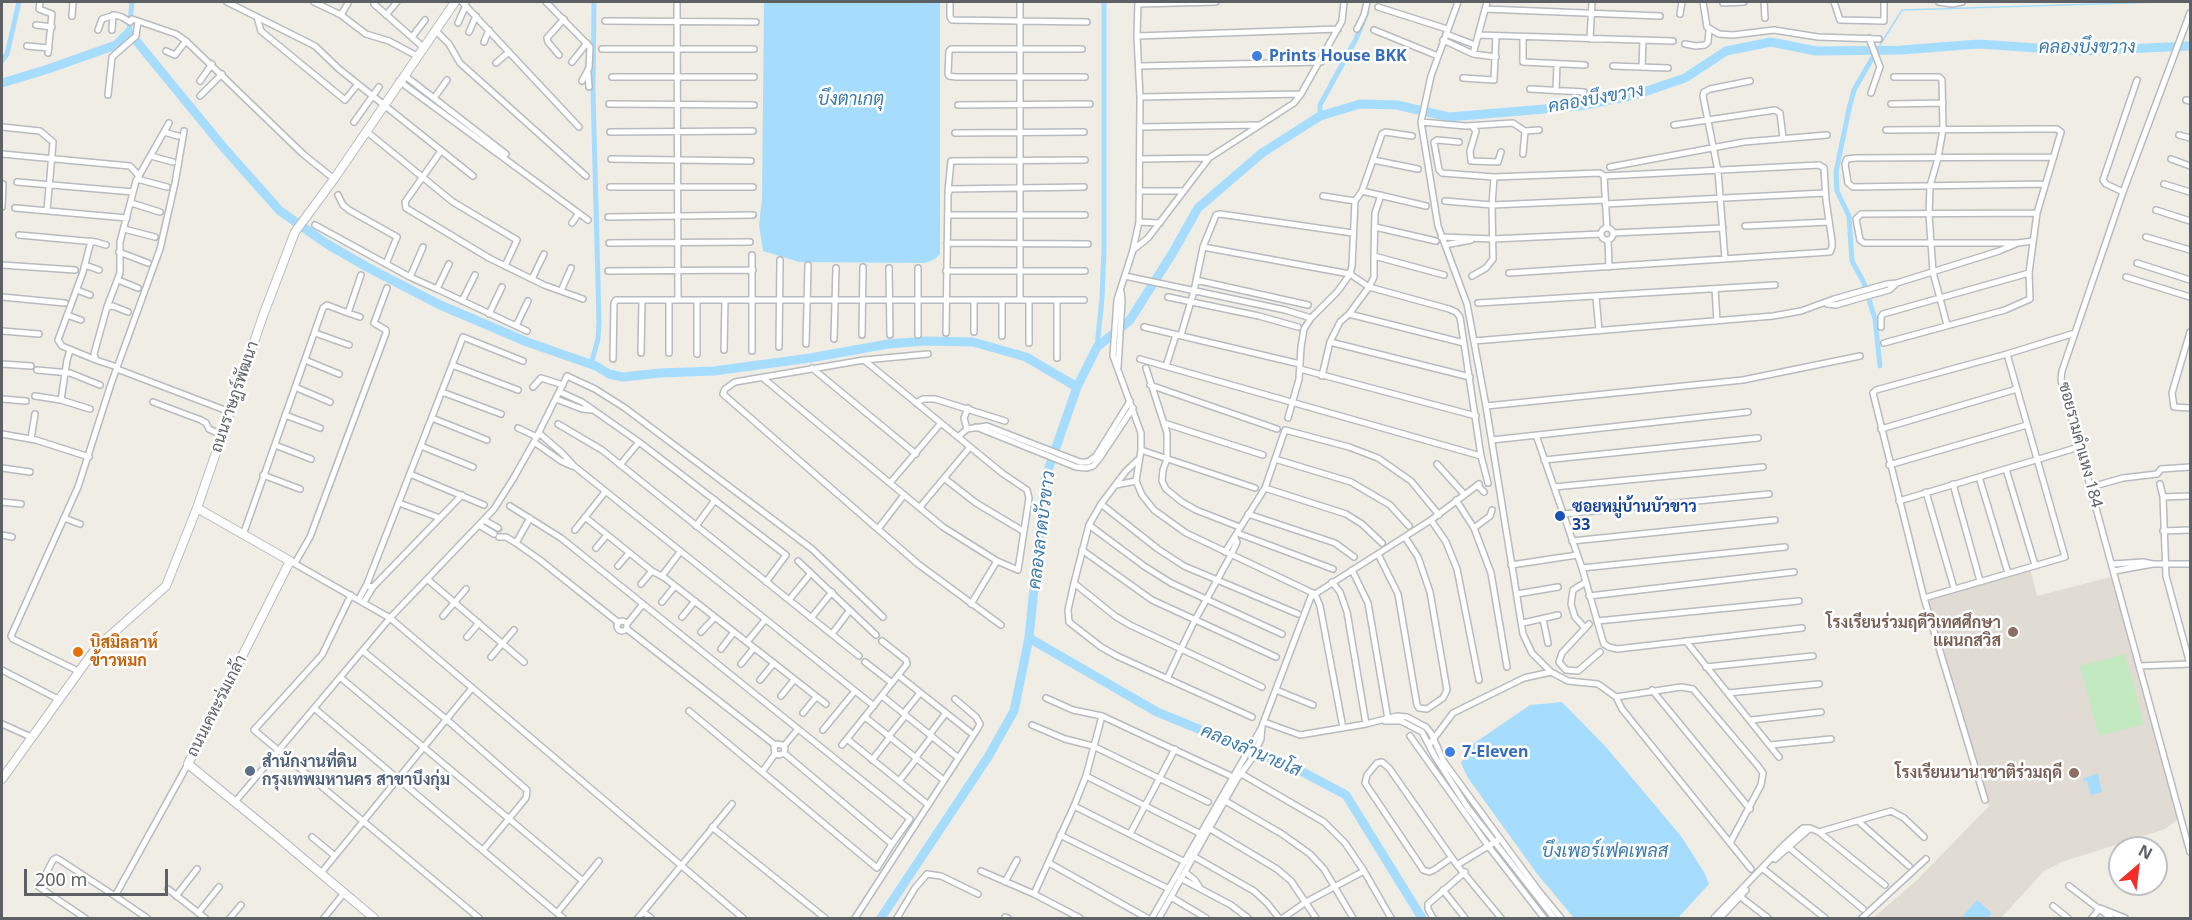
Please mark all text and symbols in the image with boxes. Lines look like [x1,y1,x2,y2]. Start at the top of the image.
water label: คลองบึงขวาง [2039,37,2135,59]
place label: Prints House BKK [1269,46,1407,66]
marker: Prints House BKK [1250,49,1264,63]
water label: คลองบึงขวาง [1547,80,1645,118]
water label: บึงตาเกตุ [818,89,884,111]
street label: ถนนราษฏร์พัฒนา [207,339,263,455]
street label: ซอยรามคำแหง 184 [2054,380,2106,510]
water label: คลองลาดบัวขาว [1024,469,1060,591]
place label: ซอยหมู่บ้านบัวขาว 33 [1572,497,1697,535]
marker: ซอยหมู่บ้านบัวขาว 33 [1553,509,1567,523]
place label: โรงเรียนร่วมฤดีวิเทศศึกษา แผนกสวิส [1826,613,2001,651]
marker: โรงเรียนร่วมฤดีวิเทศศึกษา แผนกสวิส [2006,625,2020,639]
place label: บิสมิลลาห์ ข้าวหมก [90,633,158,671]
marker: บิสมิลลาห์ ข้าวหมก [71,645,85,659]
street label: ถนนเคหะร่มเกล้า [183,652,251,760]
water label: คลองลำนายโส [1198,720,1304,782]
place label: 7-Eleven [1462,742,1528,762]
marker: 7-Eleven [1443,745,1457,759]
place label: สำนักงานที่ดิน กรุงเทพมหานคร สาขาบึงกุ่ม [262,752,450,790]
place label: โรงเรียนนานาชาติร่วมฤดี [1895,763,2062,783]
marker: สำนักงานที่ดิน กรุงเทพมหานคร สาขาบึงกุ่ม [243,764,257,778]
marker: โรงเรียนนานาชาติร่วมฤดี [2067,766,2081,780]
north arrow [2108,836,2168,896]
text: N [2135,839,2156,865]
water label: บึงเพอร์เฟคเพลส [1542,841,1668,863]
scale bar [27,857,171,895]
text: 200 m [35,867,87,891]

